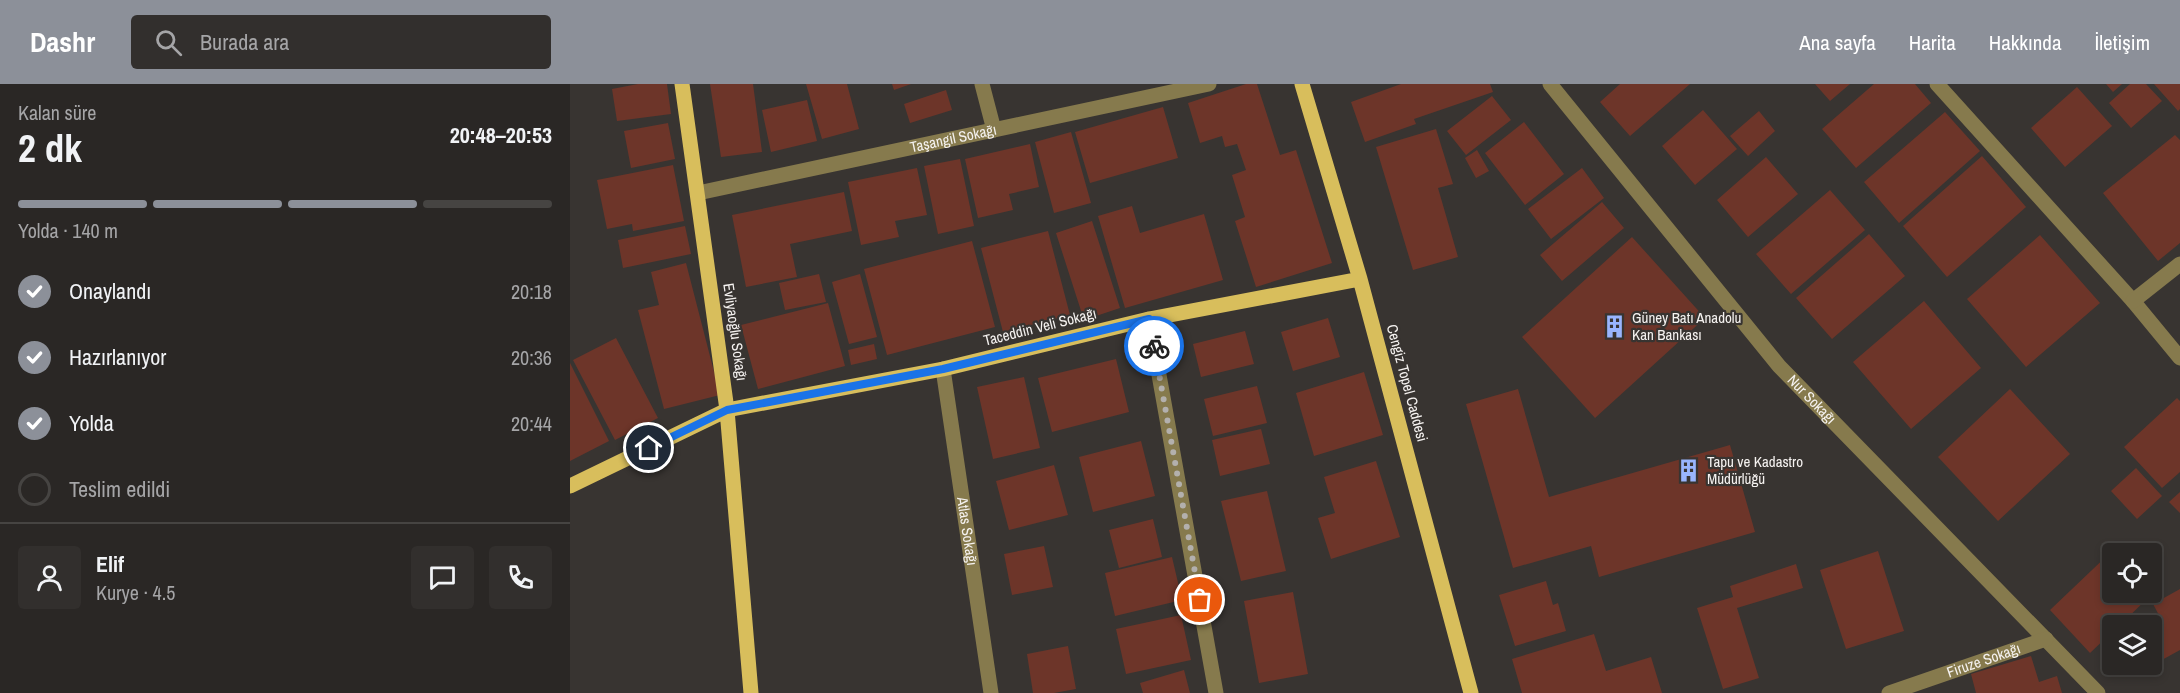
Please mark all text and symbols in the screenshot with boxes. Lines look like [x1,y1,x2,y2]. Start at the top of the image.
search box [131,15,551,69]
text: Dashr [30,23,95,61]
icon: search [152,26,185,59]
text: Burada ara [200,27,289,57]
text: Ana sayfa [1799,28,1876,57]
text: Harita [1909,28,1956,57]
text: Hakkında [1989,28,2061,57]
text: İletişim [2094,28,2150,57]
text: Kalan süre [18,99,96,126]
street label: Taşangil Sokağı [908,119,998,157]
text: 20:48–20:53 [450,120,552,150]
text: 2 dk [18,122,82,174]
text: Yolda · 140 m [18,217,118,244]
icon: check [18,275,51,308]
text: Onaylandı [69,276,151,306]
text: 20:18 [511,278,552,305]
street label: Evliyaoğlu Sokağı [718,282,753,382]
street label: Taceddin Veli Sokağı [981,302,1099,351]
place label: Güney Batı Anadolu Kan Bankası [1632,307,1741,345]
building icon: Güney Batı Anadolu Kan Bankası [1601,314,1627,340]
courier [1124,316,1184,376]
street label: Cengiz Topel Caddesi [1382,322,1433,444]
icon: bike [1138,330,1171,363]
icon: check [18,341,51,374]
text: Hazırlanıyor [69,342,166,372]
text: 20:36 [511,344,552,371]
street label: Nur Sokağı [1783,370,1841,428]
icon: check [18,407,51,440]
text: Yolda [69,408,114,438]
text: 20:44 [511,410,552,437]
pin [623,422,674,473]
icon: home [632,431,665,464]
place label: Tapu ve Kadastro Müdürlüğü [1707,451,1803,489]
building icon: Tapu ve Kadastro Müdürlüğü [1676,458,1702,484]
text: Teslim edildi [69,474,170,504]
street label: Atlas Sokağı [952,494,983,567]
map controls [2102,543,2162,675]
button: locate [2102,543,2162,603]
button: person [18,546,81,609]
button: chat [411,546,474,609]
button: phone [489,546,552,609]
text: Elif [96,549,124,579]
pin [1174,574,1225,625]
text: Kurye · 4.5 [96,579,175,606]
icon: bag [1183,583,1216,616]
button: layers [2102,615,2162,675]
street label: Firuze Sokağı [1944,638,2023,682]

